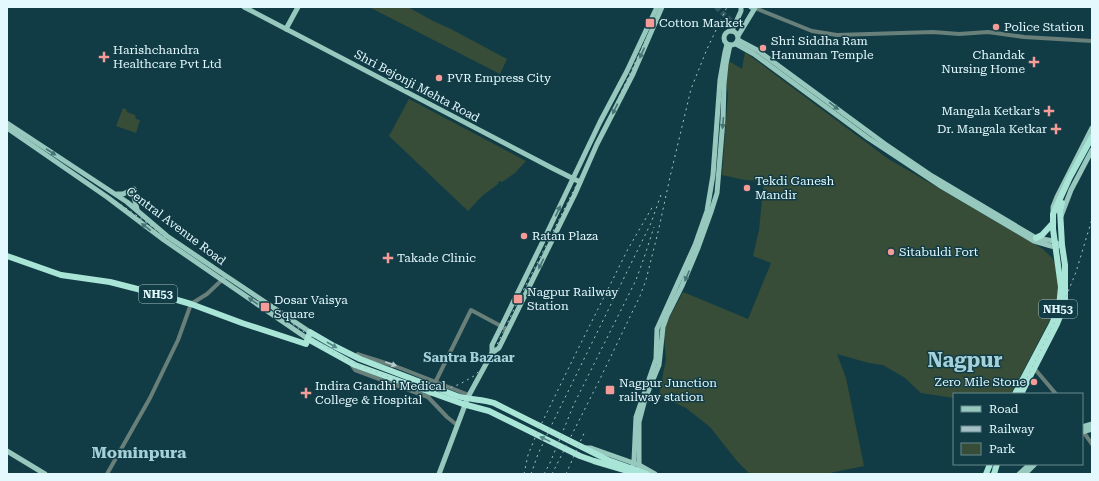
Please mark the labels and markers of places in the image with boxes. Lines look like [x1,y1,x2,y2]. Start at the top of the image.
place label: Cotton Market [659,16,744,30]
marker: Cotton Market [644,17,656,29]
place label: Police Station [1004,20,1085,34]
marker: Police Station [991,22,1001,32]
place label: Shri Siddha Ram Hanuman Temple [771,34,874,62]
place label: Harishchandra Healthcare Pvt Ltd [113,43,222,71]
marker: Shri Siddha Ram Hanuman Temple [758,43,768,53]
place label: Chandak Nursing Home [941,48,1025,76]
marker: Harishchandra Healthcare Pvt Ltd [98,51,110,63]
marker: Chandak Nursing Home [1028,56,1040,68]
place label: PVR Empress City [447,71,552,85]
marker: PVR Empress City [434,73,444,83]
place label: Mangala Ketkar's [941,104,1040,118]
marker: Mangala Ketkar's [1043,105,1055,117]
place label: Dr. Mangala Ketkar [937,122,1047,136]
marker: Dr. Mangala Ketkar [1050,123,1062,135]
place label: Tekdi Ganesh Mandir [755,174,835,202]
marker: Tekdi Ganesh Mandir [742,183,752,193]
place label: Ratan Plaza [532,229,599,243]
marker: Ratan Plaza [519,231,529,241]
place label: Sitabuldi Fort [899,245,979,259]
marker: Sitabuldi Fort [886,247,896,257]
place label: Takade Clinic [397,251,476,265]
marker: Takade Clinic [382,252,394,264]
place label: Nagpur Railway Station [527,285,619,313]
place label: Dosar Vaisya Square [274,293,348,321]
marker: Nagpur Railway Station [512,293,524,305]
marker: Dosar Vaisya Square [259,301,271,313]
place label: Zero Mile Stone [935,375,1026,389]
place label: Nagpur Junction railway station [619,376,717,404]
marker: Zero Mile Stone [1029,377,1039,387]
place label: Indira Gandhi Medical College & Hospital [315,379,446,407]
marker: Nagpur Junction railway station [604,384,616,396]
marker: Indira Gandhi Medical College & Hospital [300,387,312,399]

